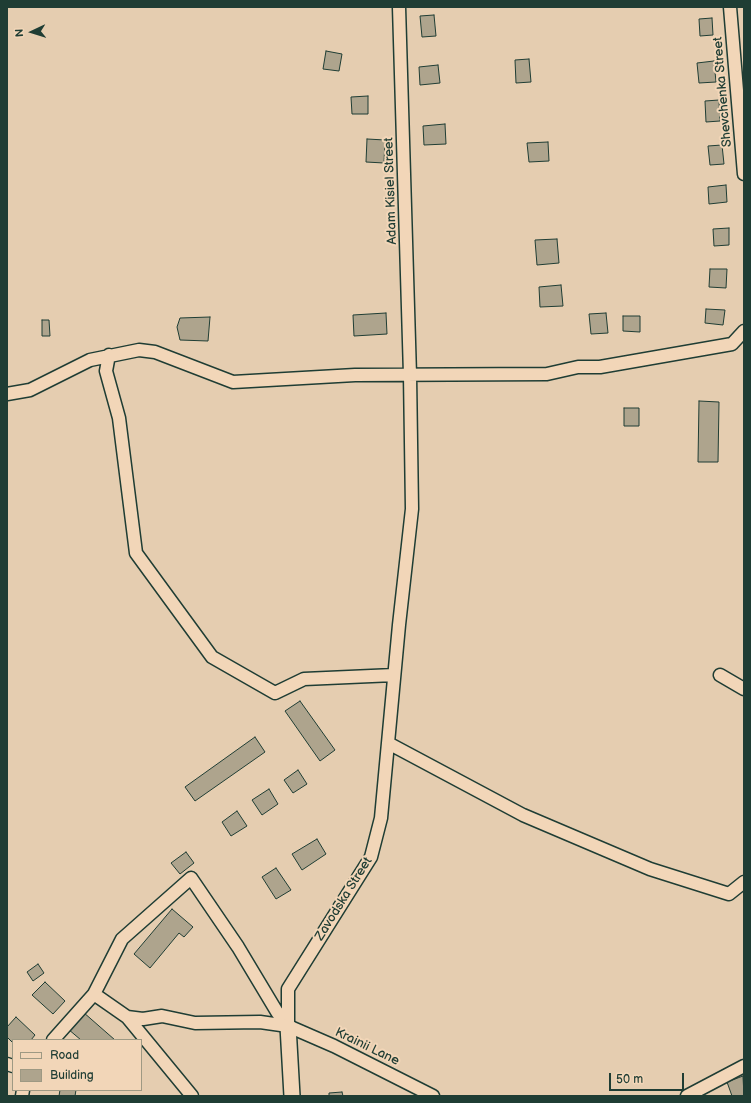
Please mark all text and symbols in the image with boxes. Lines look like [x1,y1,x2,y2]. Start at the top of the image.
north arrow [12,12,52,52]
text: N [13,28,26,37]
street label: Shevchenka Street [710,36,736,148]
street label: Adam Kisiel Street [381,137,401,245]
street label: Zavodska Street [312,854,376,944]
street label: Krainii Lane [332,1025,402,1069]
legend [12,1039,142,1091]
text: Road [50,1048,79,1063]
scale bar [611,1065,686,1091]
text: Building [50,1068,94,1083]
text: 50 m [616,1072,643,1087]

